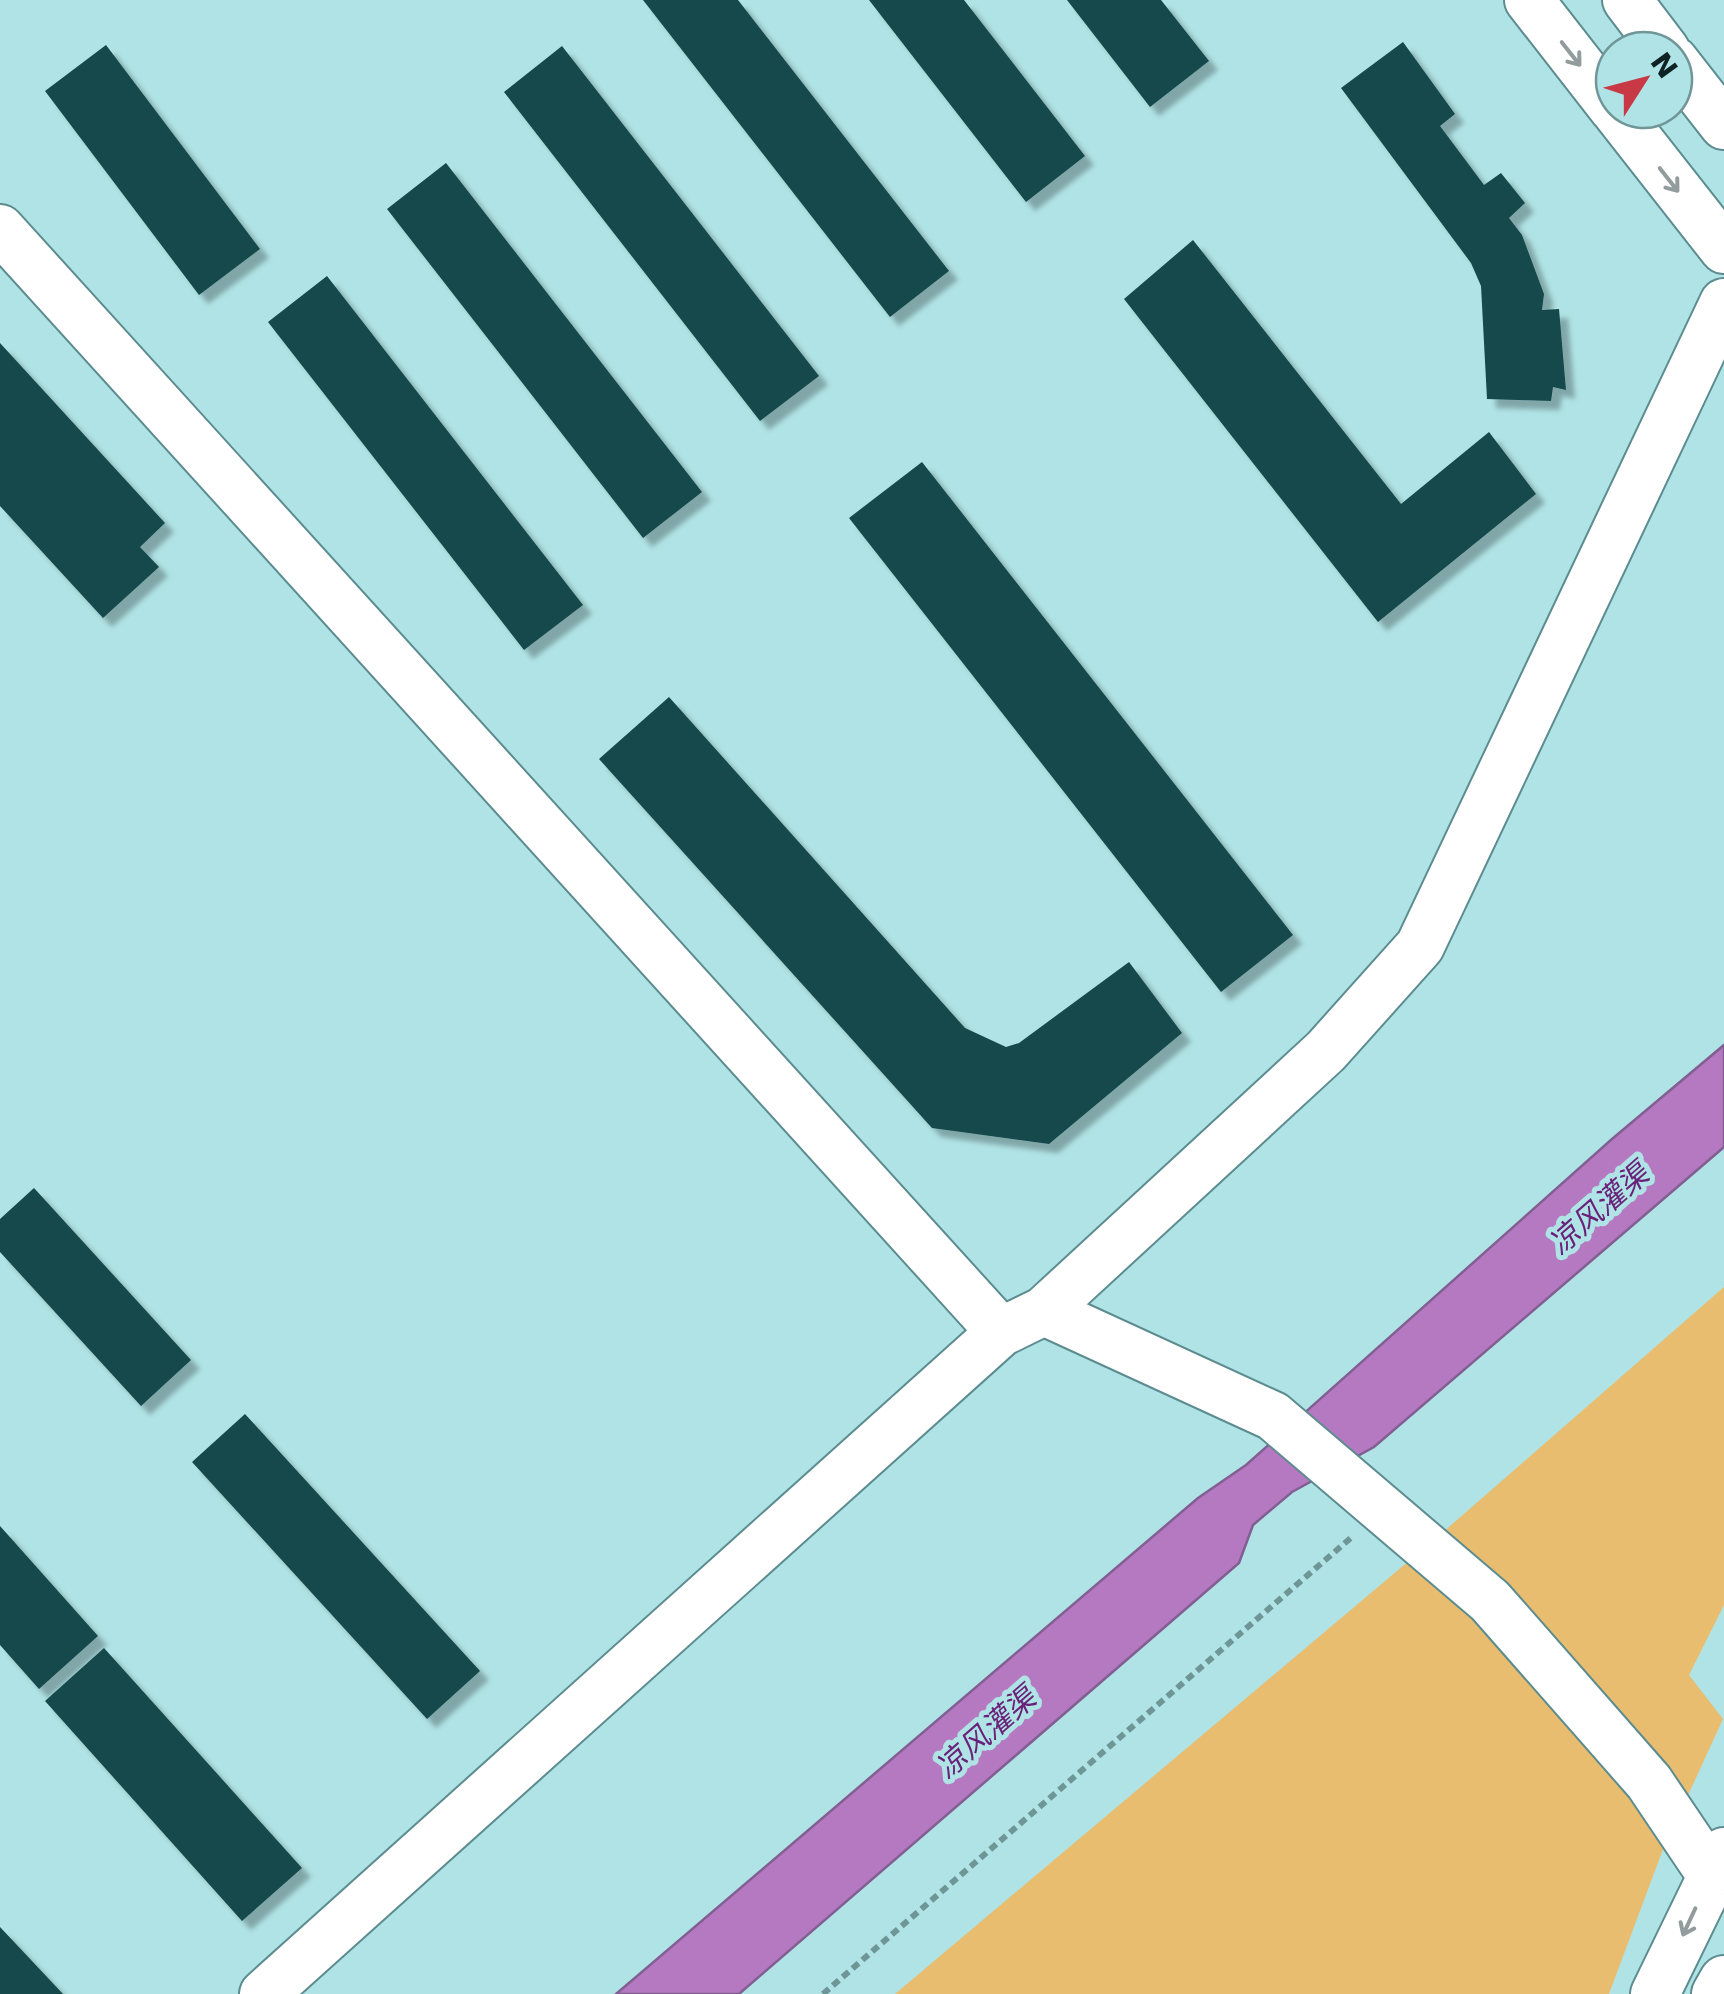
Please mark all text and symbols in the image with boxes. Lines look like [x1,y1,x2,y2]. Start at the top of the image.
north arrow [1594,30,1694,130]
one-way arrow [1560,41,1582,67]
text: N [1644,46,1684,85]
one-way arrow [1658,166,1680,192]
water label: 凉风灌渠 [1542,1153,1658,1261]
water label: 凉风灌渠 [929,1677,1045,1785]
one-way arrow [1678,1907,1697,1937]

